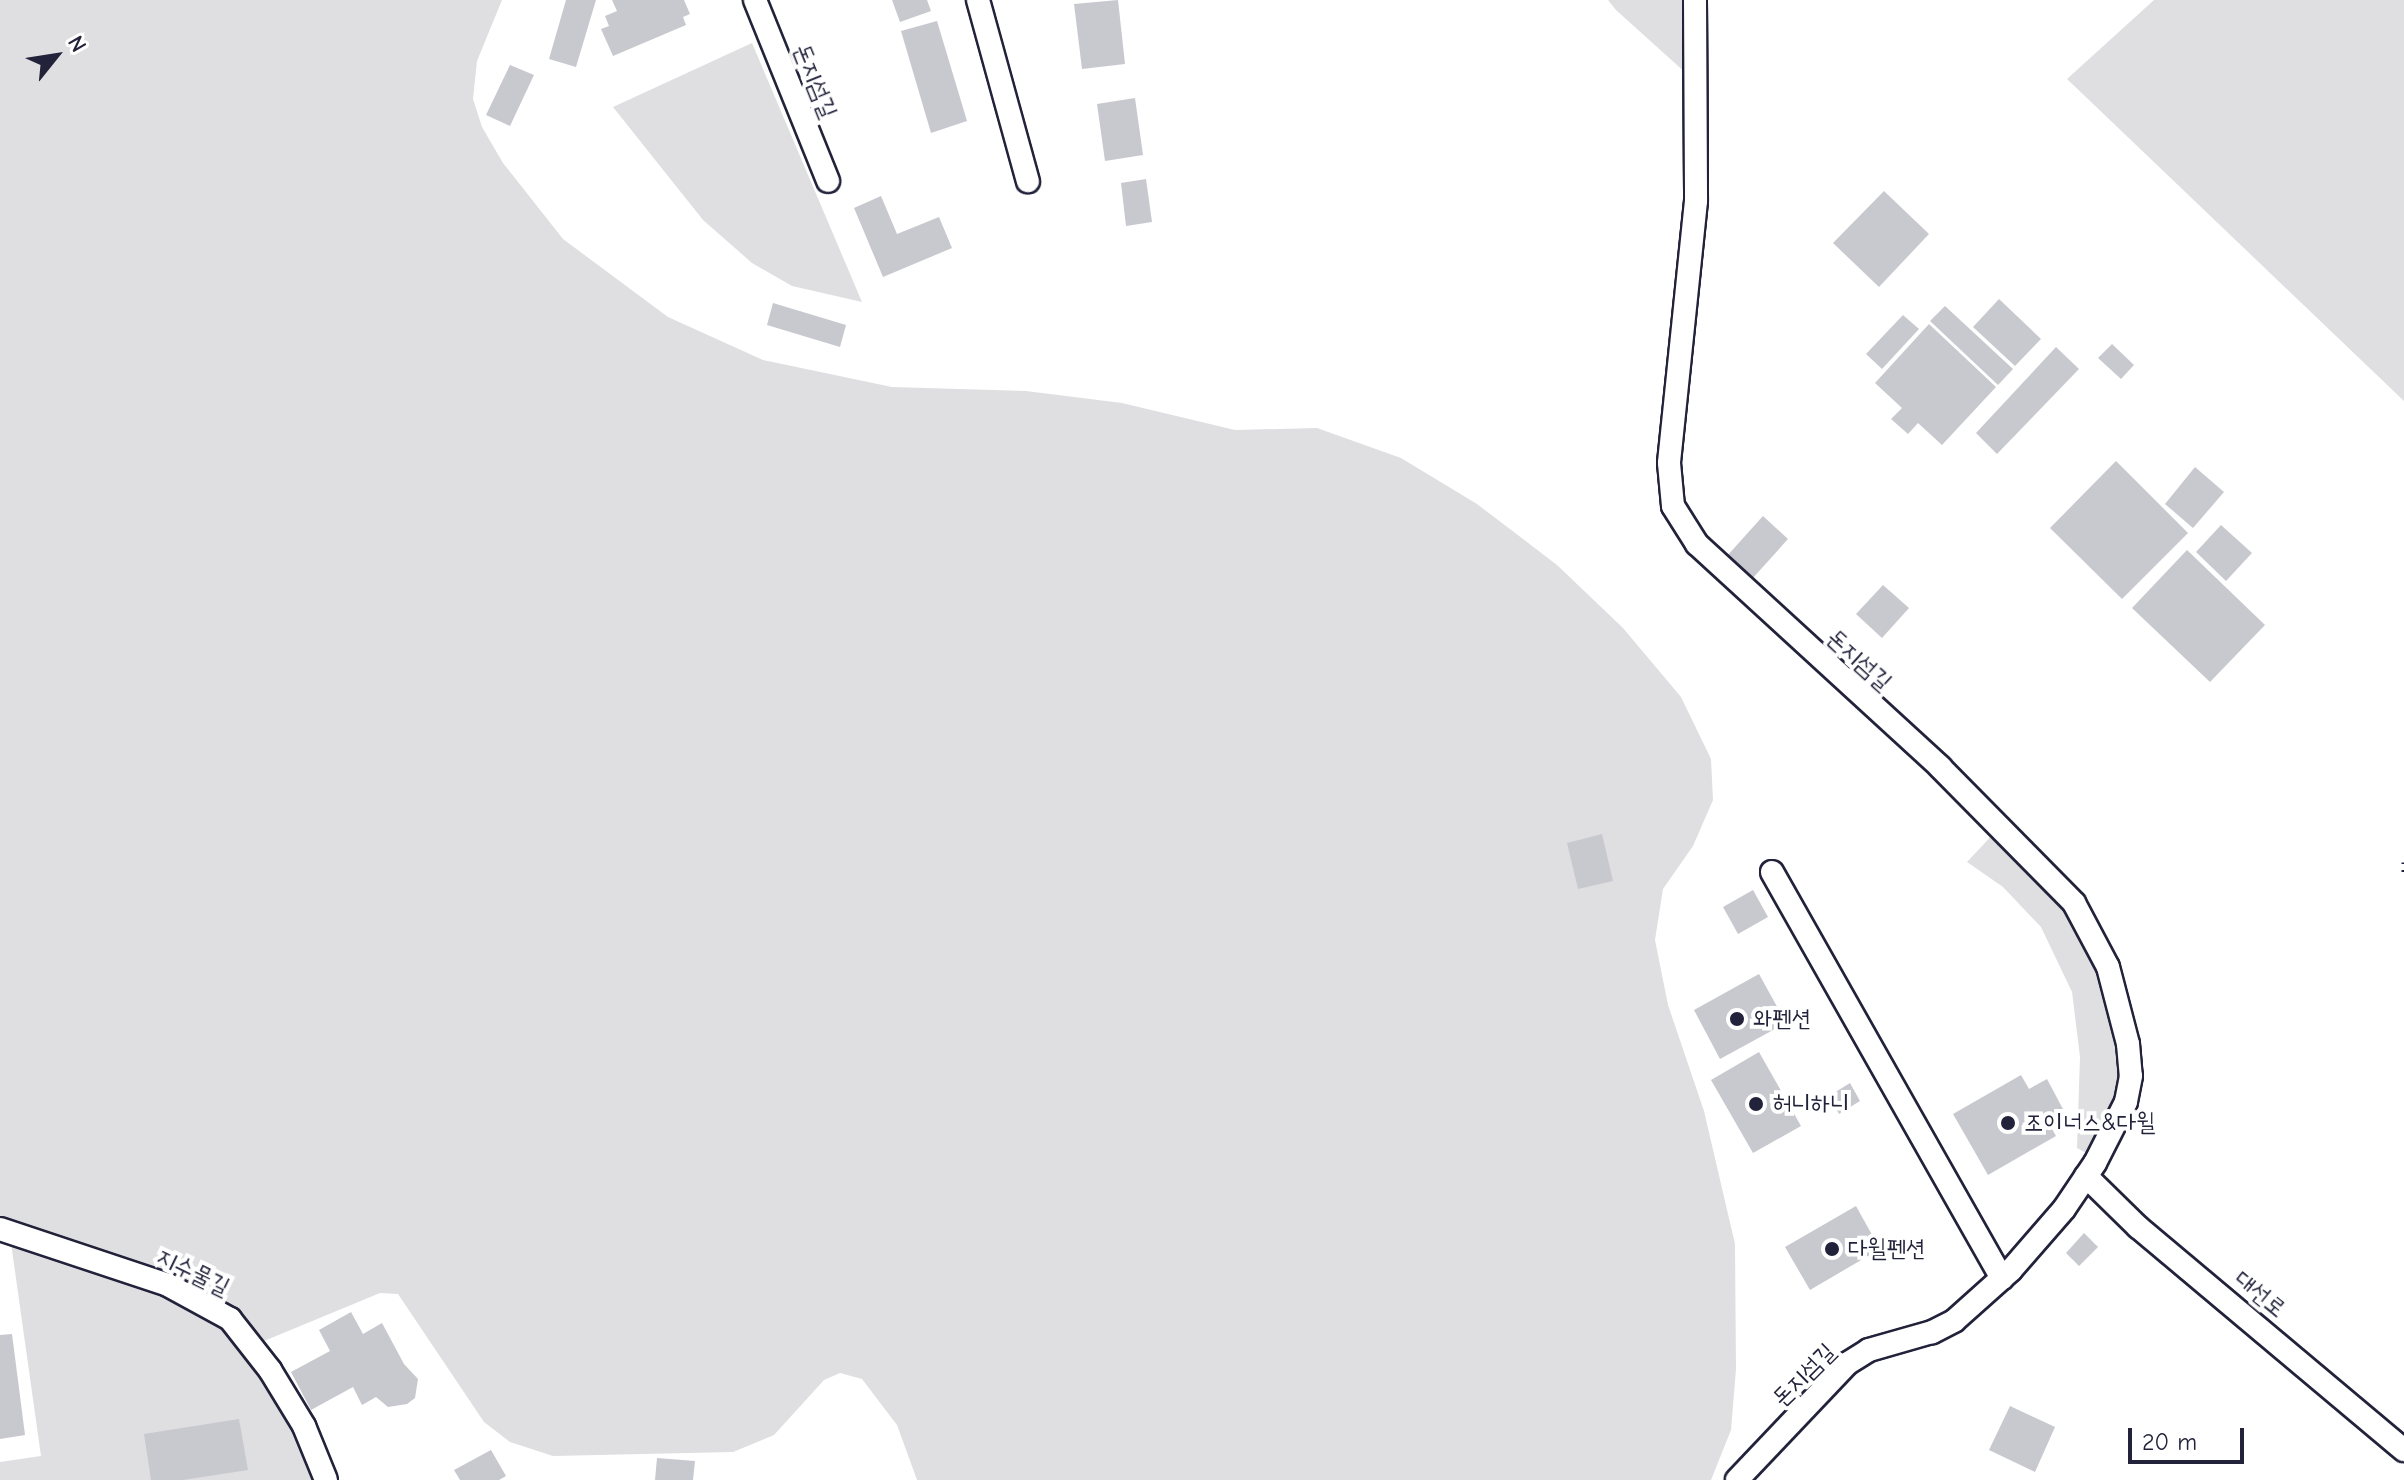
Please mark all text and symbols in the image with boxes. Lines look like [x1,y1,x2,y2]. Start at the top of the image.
north arrow [16,16,96,96]
text: N [62,31,92,57]
street label: 돈지섬길 [787,40,843,122]
street label: 돈지섬길 [1821,623,1897,697]
place label: 와펜션 [1753,1005,1811,1033]
marker: 와펜션 [1728,1010,1746,1028]
place label: 허니하니 [1772,1090,1849,1118]
marker: 허니하니 [1747,1095,1765,1113]
place label: 조이너스&다윌 [2024,1109,2155,1137]
marker: 조이너스&다윌 [1999,1114,2017,1132]
place label: 다윌펜션 [1848,1235,1925,1263]
marker: 다윌펜션 [1823,1240,1841,1258]
street label: 지수물길 [152,1242,234,1302]
street label: 대선로 [2228,1265,2292,1323]
street label: 돈지섬길 [1767,1338,1841,1412]
scale bar [2132,1412,2248,1462]
text: 20 m [2142,1428,2197,1456]

